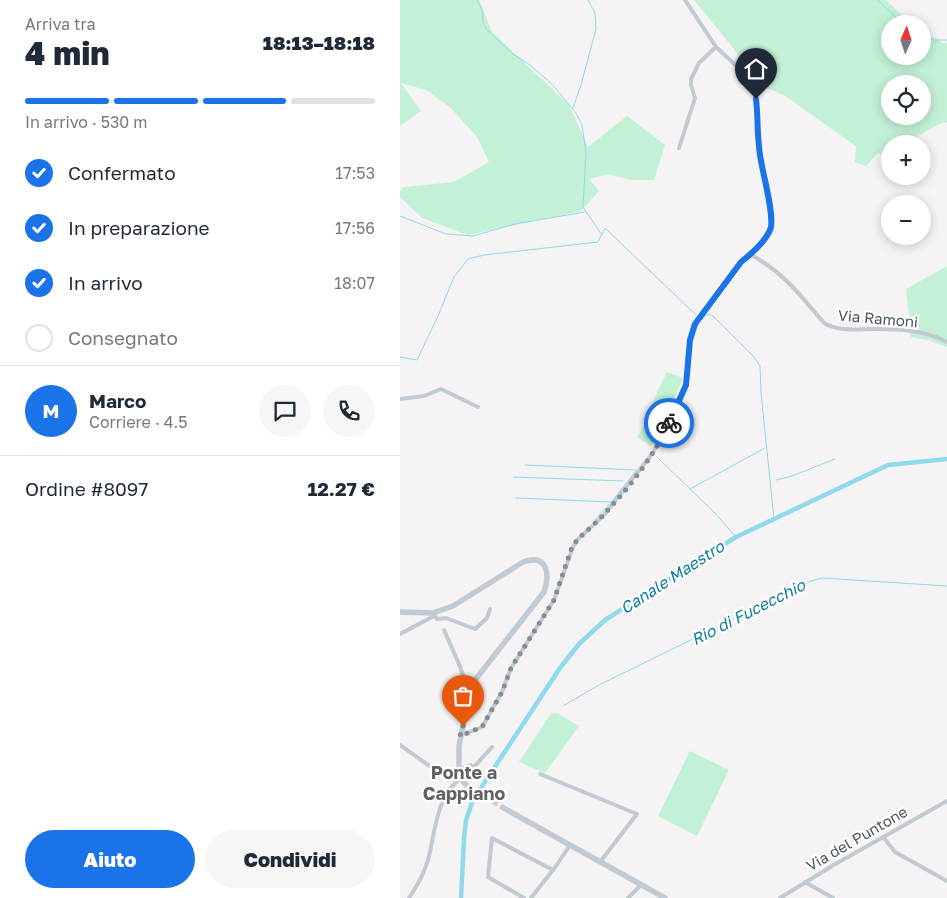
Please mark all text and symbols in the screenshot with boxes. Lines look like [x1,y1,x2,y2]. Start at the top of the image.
text: Arriva tra [25,14,96,34]
north arrow [881,15,931,65]
map controls [881,15,931,245]
text: 18:13–18:18 [263,31,375,54]
text: 4 min [25,34,110,72]
pin [735,48,777,99]
icon: home [742,55,770,83]
button: locate [881,75,931,125]
text: In arrivo · 530 m [25,112,147,132]
button: + [881,135,931,185]
icon: check [25,159,53,187]
text: Confermato [68,161,176,184]
text: 17:53 [335,163,375,183]
button: − [881,195,931,245]
icon: check [25,214,53,242]
text: In preparazione [68,216,210,239]
text: 17:56 [335,218,375,238]
icon: check [25,269,53,297]
text: In arrivo [68,271,143,294]
text: 18:07 [334,273,375,293]
street label: Via Ramoni [837,306,919,330]
text: Consegnato [68,326,178,349]
button: chat [259,385,311,437]
button: phone [323,385,375,437]
text: Marco [89,389,146,412]
courier [644,398,694,448]
text: M [43,399,59,422]
icon: bike [655,409,683,437]
text: Corriere · 4.5 [89,412,188,432]
text: Ordine #8097 [25,477,148,500]
text: 12.27 € [307,477,375,500]
water label: Canale Maestro [616,535,729,618]
water label: Rio di Fucecchio [688,574,810,649]
pin [442,675,484,726]
icon: bag [449,682,477,710]
district label: Ponte a Cappiano [423,761,505,804]
street label: Via del Puntone [803,802,910,874]
button: Aiuto [25,830,195,888]
button: Condividi [205,830,375,888]

